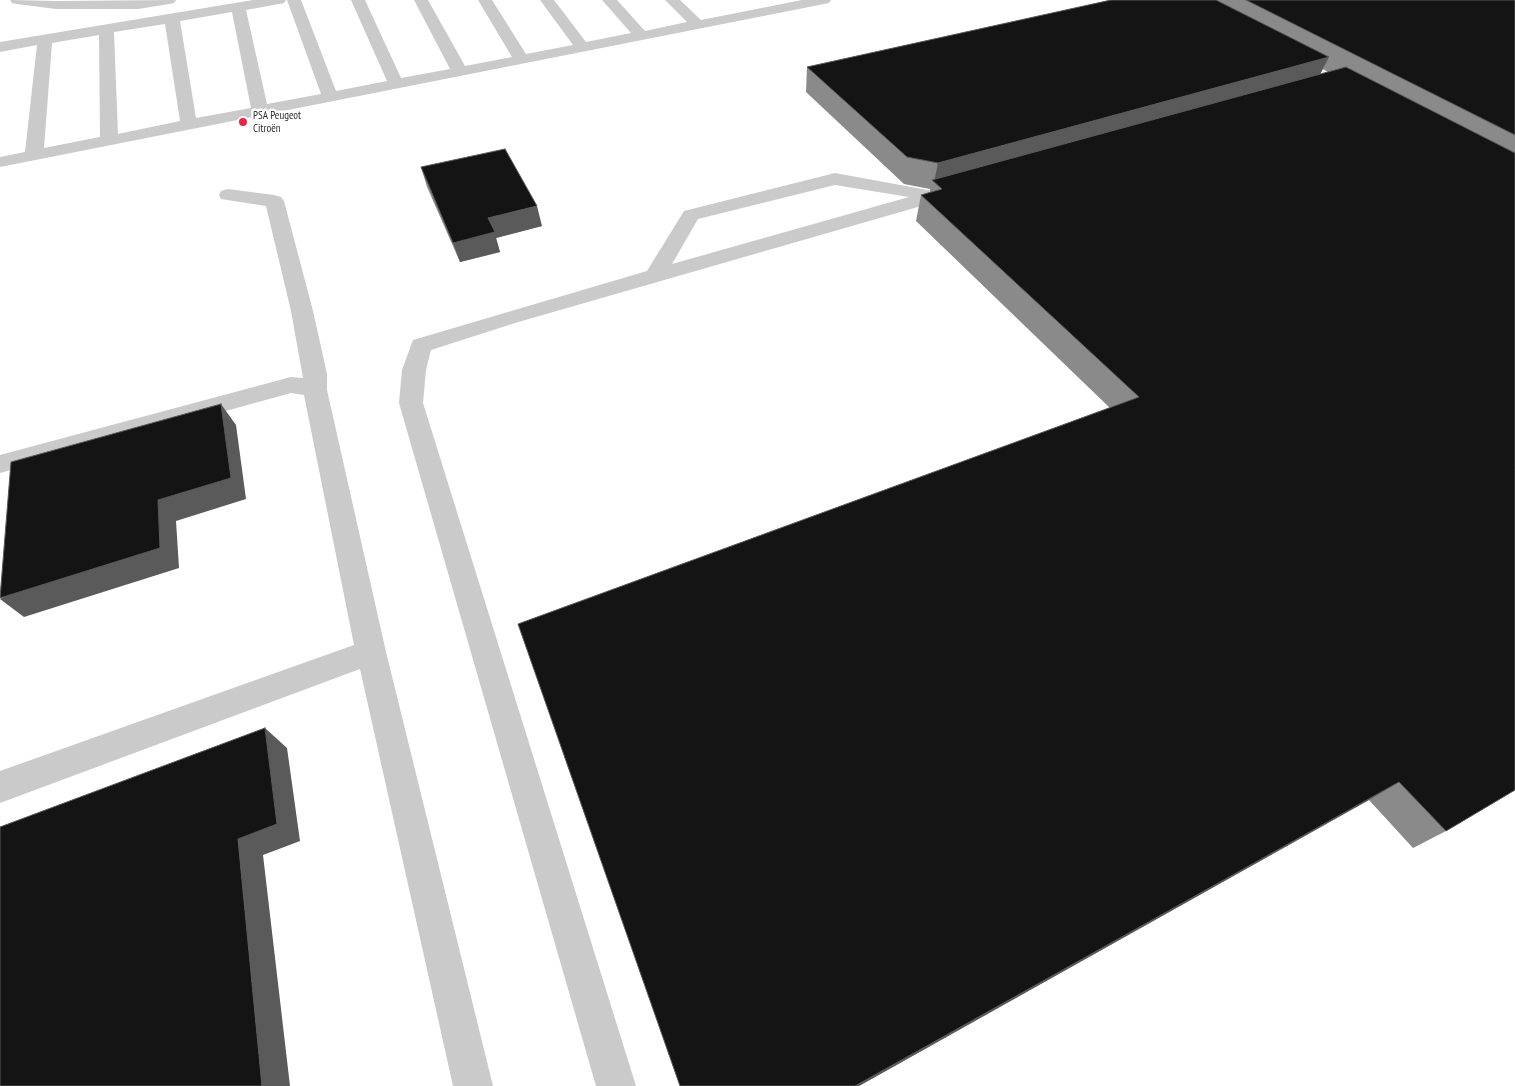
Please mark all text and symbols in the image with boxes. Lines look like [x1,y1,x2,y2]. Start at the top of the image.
place label: PSA Peugeot Citroën [253,109,301,135]
marker: PSA Peugeot Citroën [237,116,249,128]

